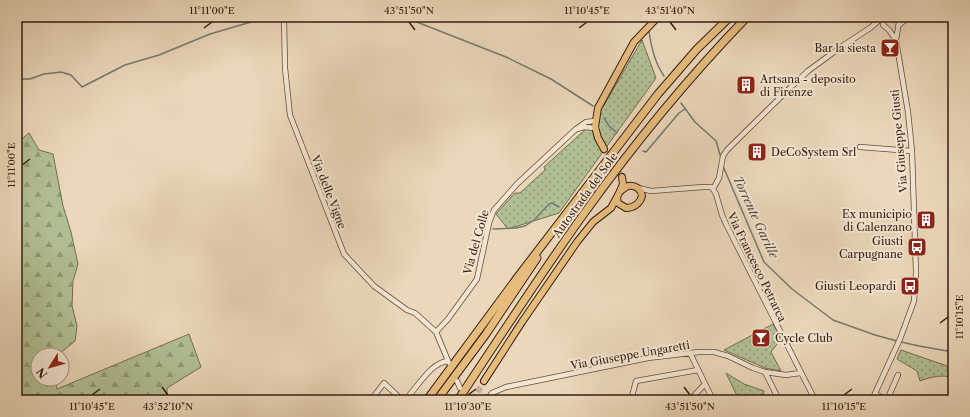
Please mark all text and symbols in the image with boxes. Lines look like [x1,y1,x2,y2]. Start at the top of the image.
text: 11°11'00"E [189,4,235,17]
text: 43°51'50"N [384,4,434,17]
text: 11°10'45"E [564,4,610,17]
text: 43°51'40"N [645,4,695,17]
bar icon: Bar la siesta [879,37,901,59]
place label: Bar la siesta [815,41,876,55]
place label: Artsana - deposito di Firenze [759,72,856,99]
building icon: Artsana - deposito di Firenze [735,74,757,96]
street label: Via Giuseppe Giusti [887,88,911,194]
building icon: DeCoSystem Srl [746,141,768,163]
text: 11°11'00"E [5,142,18,188]
place label: DeCoSystem Srl [771,145,857,159]
street label: Autostrada del Sole [549,150,620,241]
street label: Via delle Vigne [308,152,350,231]
water label: Torrente Garille [730,173,782,262]
place label: Ex municipio di Calenzano [842,207,912,234]
street label: Via del Colle [460,208,492,277]
street label: Via Francesco Petrarca [724,209,790,324]
building icon: Ex municipio di Calenzano [915,209,937,231]
place label: Giusti Carpugnane [839,234,904,261]
bus stop icon: Giusti Carpugnane [906,236,928,258]
bus stop icon: Giusti Leopardi [899,275,921,297]
place label: Giusti Leopardi [815,279,897,293]
text: 11°10'15"E [953,295,966,339]
bar icon: Cycle Club [750,327,772,349]
place label: Cycle Club [775,331,833,345]
street label: Via Giuseppe Ungaretti [568,337,691,373]
north arrow [30,347,70,387]
text: N [33,365,50,381]
text: 11°10'45"E [69,400,115,413]
text: 43°52'10"N [143,400,193,413]
text: 11°10'30"E [445,400,491,413]
text: 43°51'50"N [665,400,715,413]
text: 11°10'15"E [822,400,866,413]

